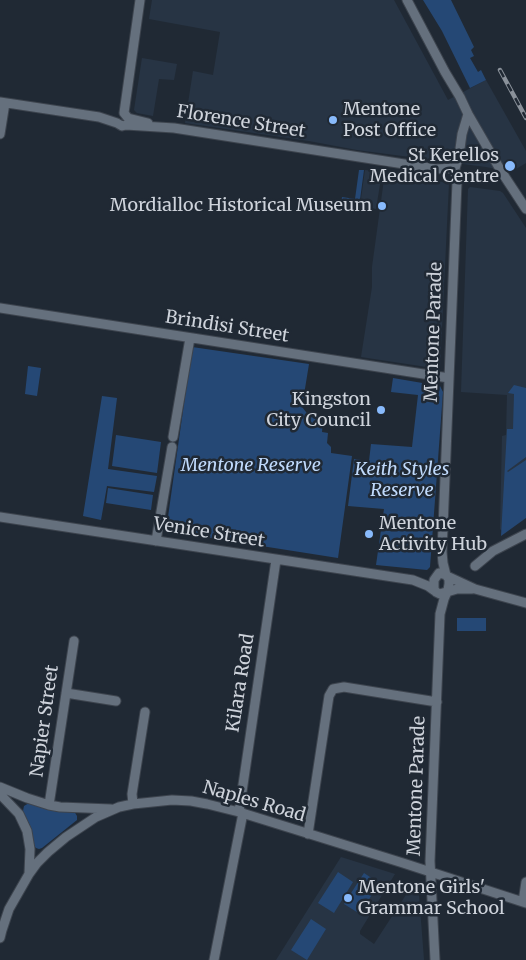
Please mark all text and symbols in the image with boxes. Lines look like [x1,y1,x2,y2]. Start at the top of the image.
place label: Mentone Post Office [343,99,436,142]
street label: Florence Street [175,101,307,143]
marker: Mentone Post Office [327,114,339,126]
place label: St Kerellos Medical Centre [370,145,499,188]
marker: St Kerellos Medical Centre [503,159,517,173]
place label: Mordialloc Historical Museum [110,195,372,217]
marker: Mordialloc Historical Museum [376,200,388,212]
street label: Mentone Parade [421,261,447,403]
street label: Brindisi Street [164,307,290,347]
place label: Kingston City Council [266,389,371,432]
marker: Kingston City Council [375,404,387,416]
park label: Mentone Reserve [181,455,321,477]
park label: Keith Styles Reserve [355,459,449,502]
place label: Mentone Activity Hub [379,513,487,556]
street label: Venice Street [152,514,266,552]
marker: Mentone Activity Hub [363,528,375,540]
street label: Kilara Road [223,632,259,734]
street label: Napier Street [26,663,64,779]
street label: Mentone Parade [404,715,430,857]
street label: Naples Road [200,777,308,827]
place label: Mentone Girls' Grammar School [358,877,505,920]
marker: Mentone Girls' Grammar School [342,892,354,904]

